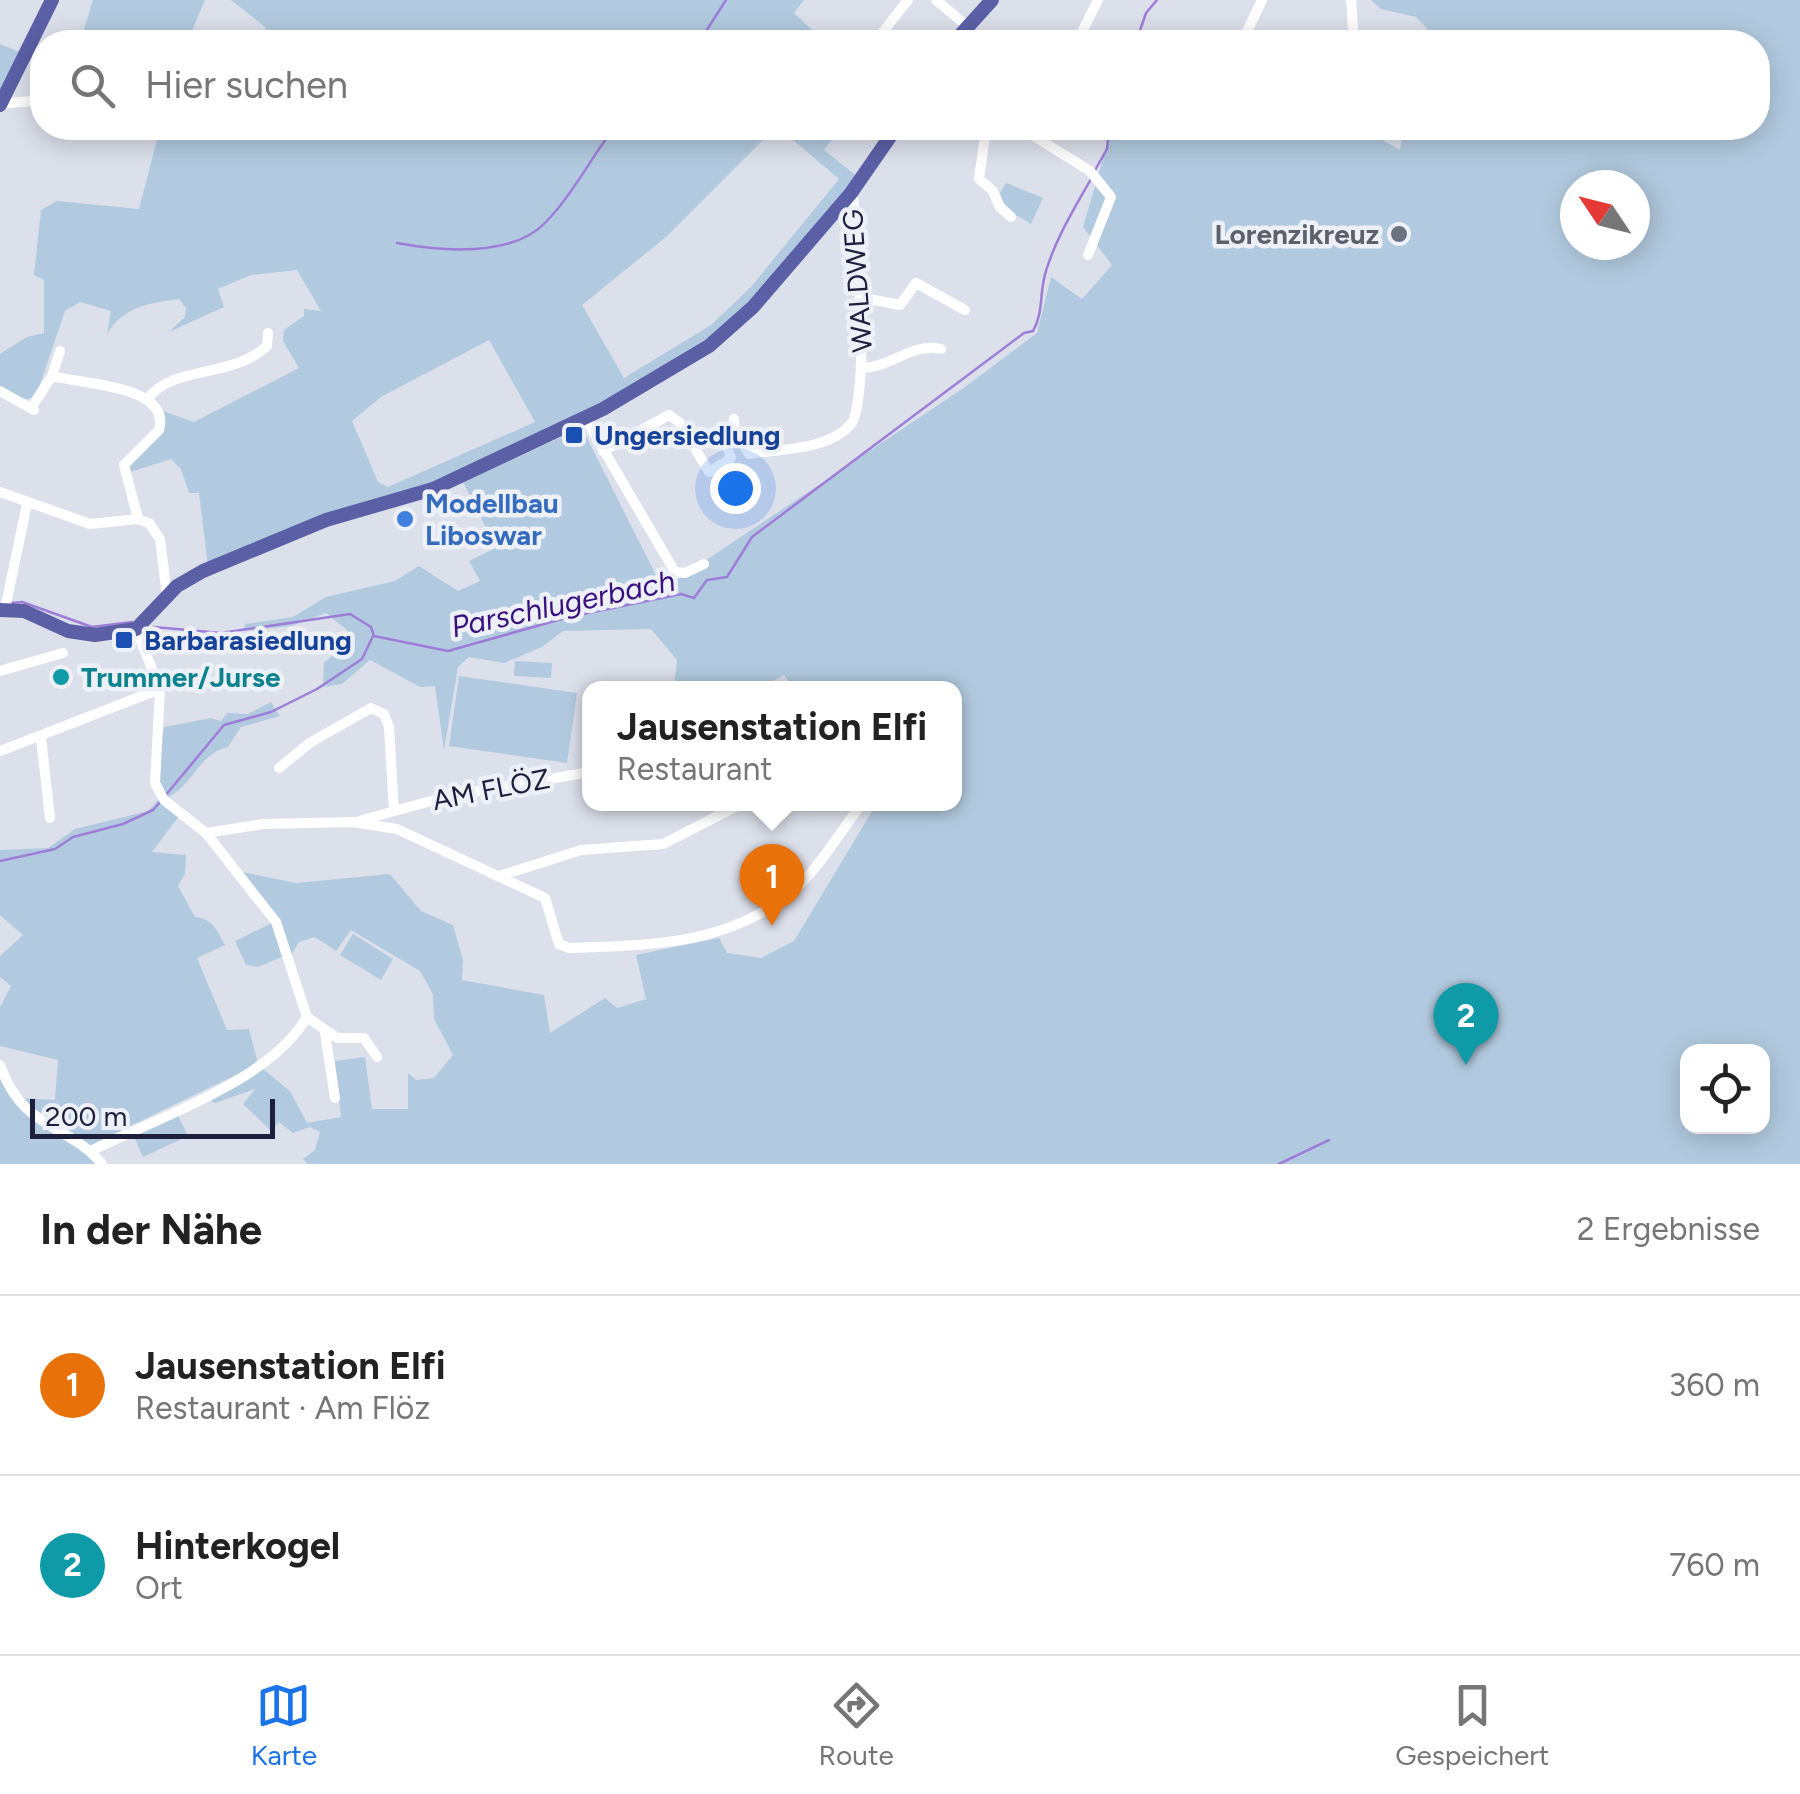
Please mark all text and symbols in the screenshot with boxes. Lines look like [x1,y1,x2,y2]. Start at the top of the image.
search box [30,30,1770,140]
icon: search [65,58,120,113]
text: Hier suchen [145,62,348,108]
north arrow [1560,170,1650,260]
street label: WALDWEG [835,208,879,354]
place label: Lorenzikreuz [1215,217,1379,251]
marker: Lorenzikreuz [1388,223,1410,245]
place label: Ungersiedlung [594,418,781,452]
marker: Ungersiedlung [563,424,585,446]
your location [710,463,761,514]
place label: Modellbau Liboswar [425,486,559,552]
marker: Modellbau Liboswar [394,508,416,530]
water label: Parschlugerbach [448,562,678,645]
place label: Barbarasiedlung [144,623,352,657]
marker: Barbarasiedlung [113,629,135,651]
place label: Trummer/Jurse [81,660,280,694]
marker: Trummer/Jurse [50,666,72,688]
popup [582,681,962,811]
text: Jausenstation Elfi [617,704,927,750]
text: Restaurant [617,750,772,788]
street label: AM FLÖZ [429,761,553,817]
pin: 1 [740,844,804,926]
pin: 2 [1434,982,1498,1065]
map controls [1680,1044,1770,1134]
button: locate [1680,1044,1770,1134]
scale bar [30,1094,275,1138]
text: 200 m [45,1099,127,1133]
text: In der Nähe [40,1204,262,1255]
text: 2 Ergebnisse [1577,1210,1760,1248]
text: Jausenstation Elfi [135,1343,446,1389]
text: 1 [66,1366,79,1404]
text: 360 m [1669,1366,1760,1404]
text: Restaurant · Am Flöz [135,1389,430,1427]
text: Hinterkogel [135,1523,340,1569]
text: 2 [63,1546,82,1584]
text: 760 m [1669,1546,1760,1584]
text: Ort [135,1569,183,1607]
tab: Karte [251,1678,317,1772]
tab: Route [819,1678,894,1772]
tab: Gespeichert [1395,1678,1549,1772]

